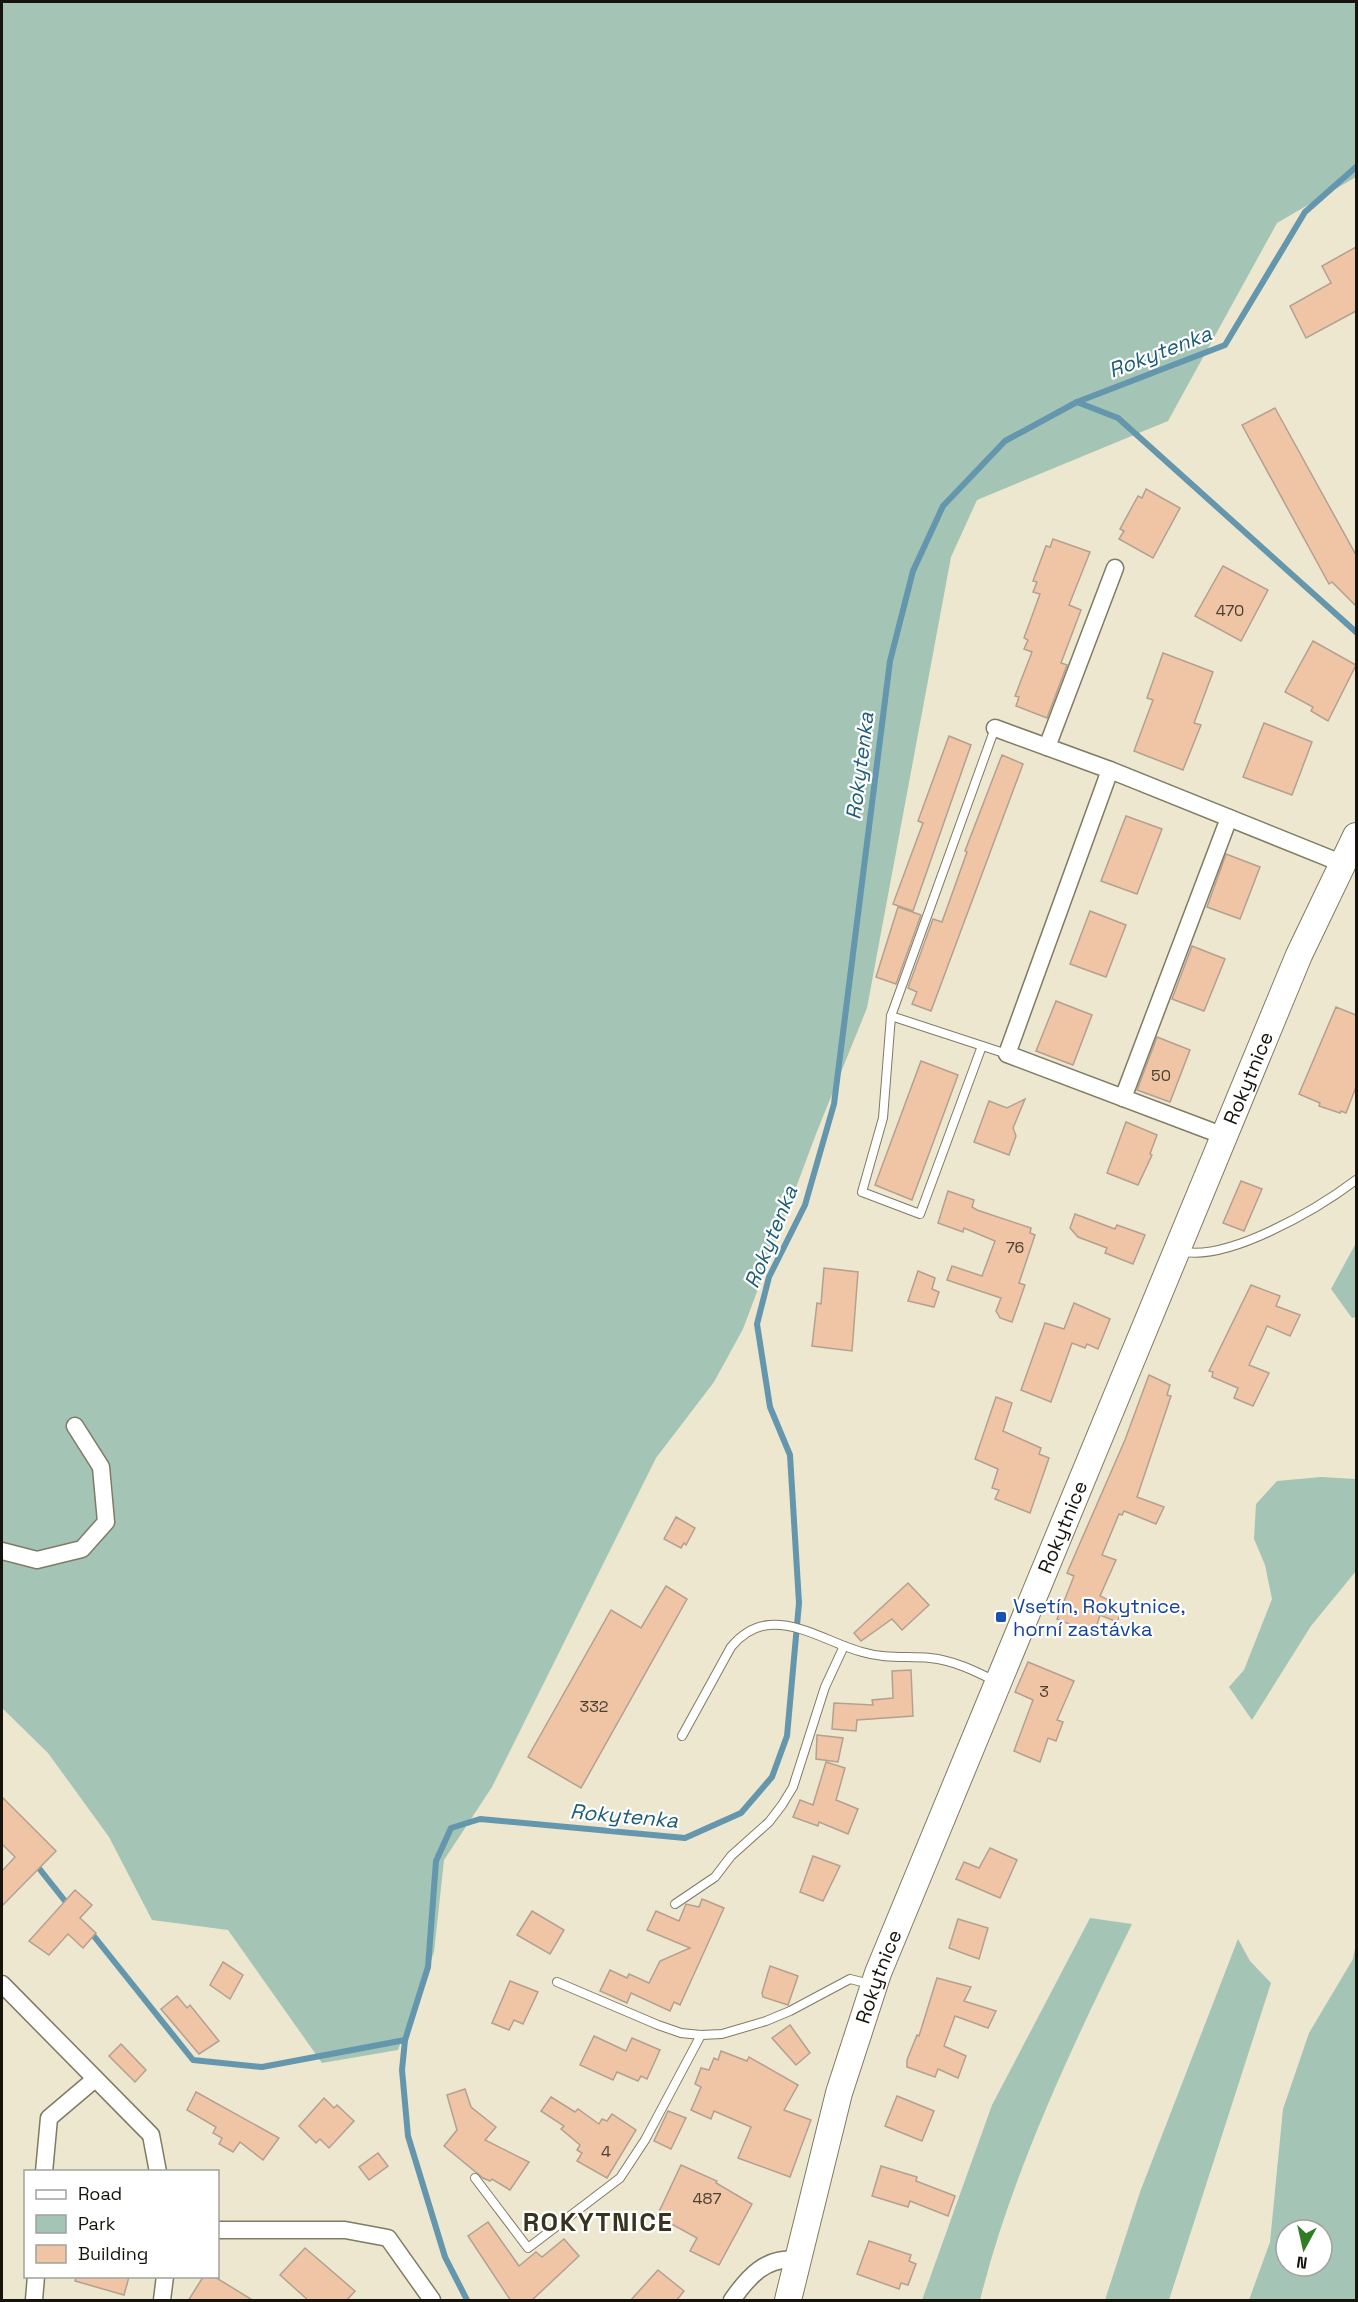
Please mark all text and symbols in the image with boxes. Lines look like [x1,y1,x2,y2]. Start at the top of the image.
water label: Rokytenka [1105,319,1216,384]
house number: 470 [1216,600,1244,621]
water label: Rokytenka [840,710,880,821]
street label: Rokytnice [1217,1028,1279,1128]
house number: 50 [1151,1065,1171,1086]
water label: Rokytenka [738,1181,804,1292]
house number: 76 [1006,1237,1024,1258]
street label: Rokytnice [1032,1477,1093,1577]
place label: Vsetín, Rokytnice, horní zastávka [1013,1593,1186,1642]
marker: Vsetín, Rokytnice, horní zastávka [994,1610,1008,1624]
house number: 3 [1039,1681,1049,1702]
house number: 332 [580,1696,608,1717]
water label: Rokytenka [569,1797,680,1834]
street label: Rokytnice [849,1926,907,2027]
house number: 4 [601,2141,611,2162]
legend [24,2170,219,2278]
text: Road [78,2182,122,2205]
house number: 487 [693,2188,721,2209]
district label: ROKYTNICE [523,2205,673,2239]
text: Park [78,2212,116,2235]
north arrow [1274,2218,1334,2278]
text: Building [78,2242,148,2265]
text: N [1295,2251,1309,2274]

